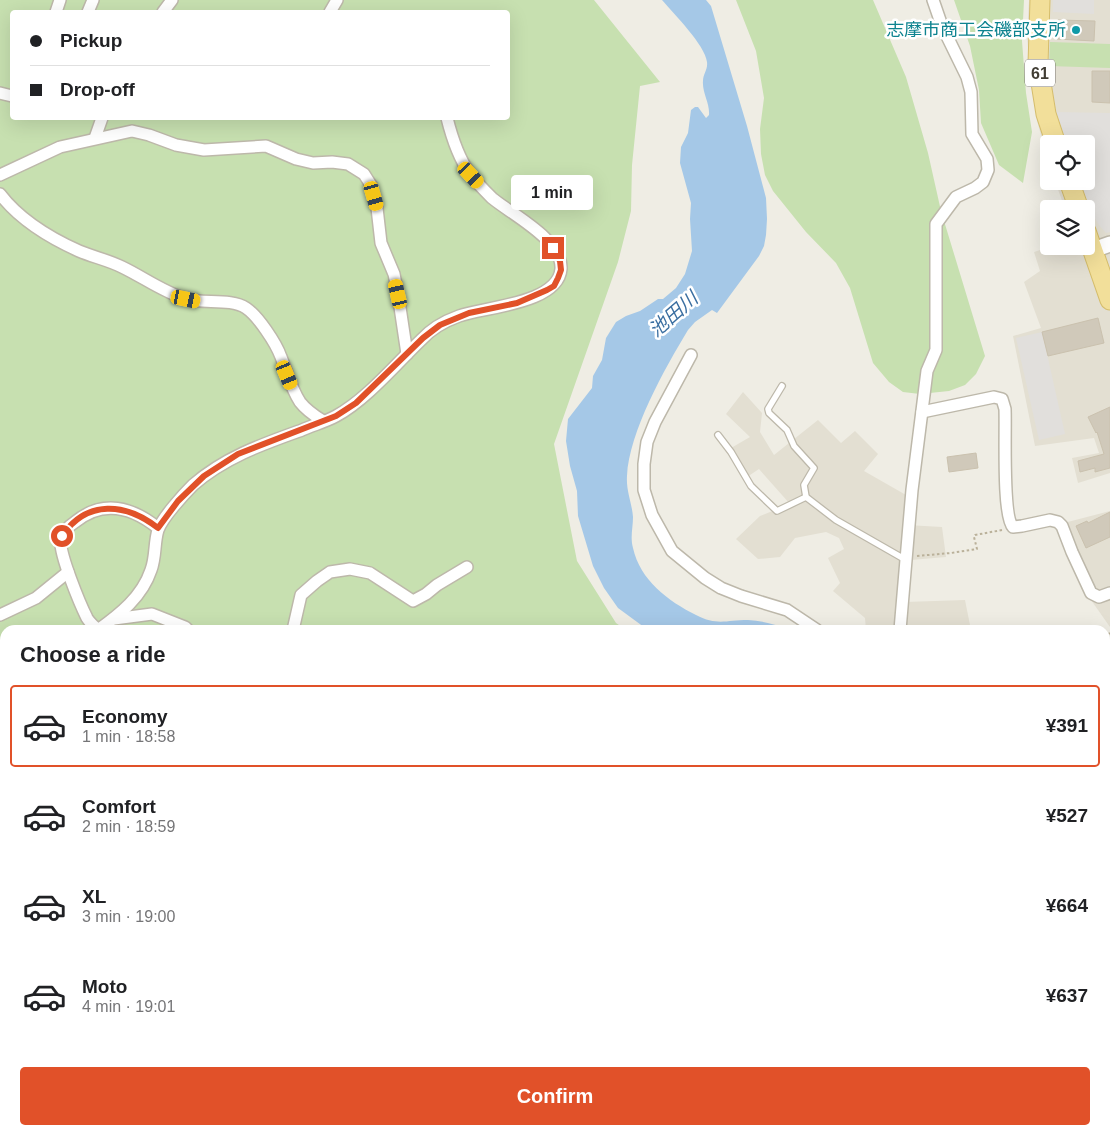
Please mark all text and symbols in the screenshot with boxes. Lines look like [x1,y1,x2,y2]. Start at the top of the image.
place label: 志摩市商工会磯部支所 [886,20,1066,40]
marker: 志摩市商工会磯部支所 [1070,24,1082,36]
text: Pickup [60,30,122,51]
road number: 61 [1025,59,1055,86]
text: Drop-off [60,79,135,100]
map controls [1040,135,1095,255]
button: locate [1040,135,1095,190]
car [455,159,486,191]
callout: 1 min [512,176,594,210]
car [362,180,385,212]
text: 1 min [531,184,573,201]
button: layers [1040,200,1095,255]
route end [542,237,564,259]
car [387,278,408,310]
water label: 池田川 [645,286,703,341]
car [169,289,202,309]
car [274,358,299,392]
route start [51,525,73,547]
text: Choose a ride [20,642,165,667]
icon: car [22,704,67,749]
text: Economy [82,706,168,727]
text: ¥391 [1046,715,1088,736]
text: 1 min · 18:58 [82,728,175,745]
icon: car [22,794,67,839]
text: Comfort [82,796,156,817]
text: ¥527 [1046,805,1088,826]
text: 2 min · 18:59 [82,818,175,835]
icon: car [22,884,67,929]
text: XL [82,886,106,907]
text: ¥664 [1046,895,1088,916]
text: 3 min · 19:00 [82,908,175,925]
icon: car [22,974,67,1019]
text: Moto [82,976,127,997]
text: ¥637 [1046,985,1088,1006]
text: 4 min · 19:01 [82,998,175,1015]
button: Confirm [20,1067,1090,1125]

